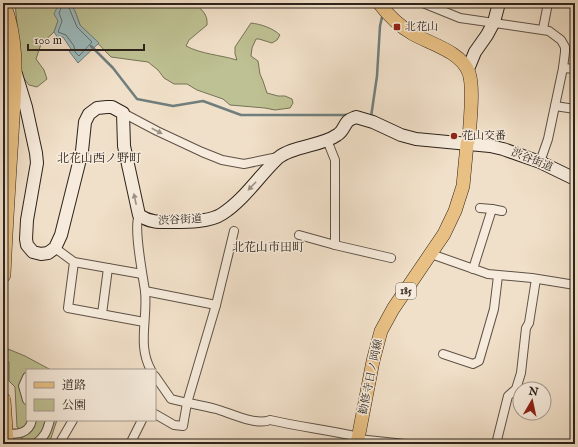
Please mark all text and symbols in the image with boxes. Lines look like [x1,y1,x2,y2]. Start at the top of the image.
place label: 北花山 [405,20,438,34]
marker: 北花山 [392,22,402,32]
scale bar [28,26,144,52]
text: 100 m [34,33,62,48]
one-way arrow [151,128,163,134]
place label: 花山交番 [462,129,506,143]
marker: 花山交番 [449,131,459,141]
street label: 渋谷街道 [509,145,555,175]
district label: 北花山西ノ野町 [57,151,141,166]
one-way arrow [247,181,257,191]
one-way arrow [132,193,138,205]
street label: 渋谷街道 [158,212,202,228]
district label: 北花山市田町 [232,240,304,255]
road number: 185 [396,283,416,299]
street label: 勧修寺日ノ岡線 [356,338,386,416]
legend [26,369,156,421]
text: 道路 [62,378,86,393]
north arrow [512,381,552,421]
text: N [527,384,540,400]
text: 公園 [62,398,86,413]

